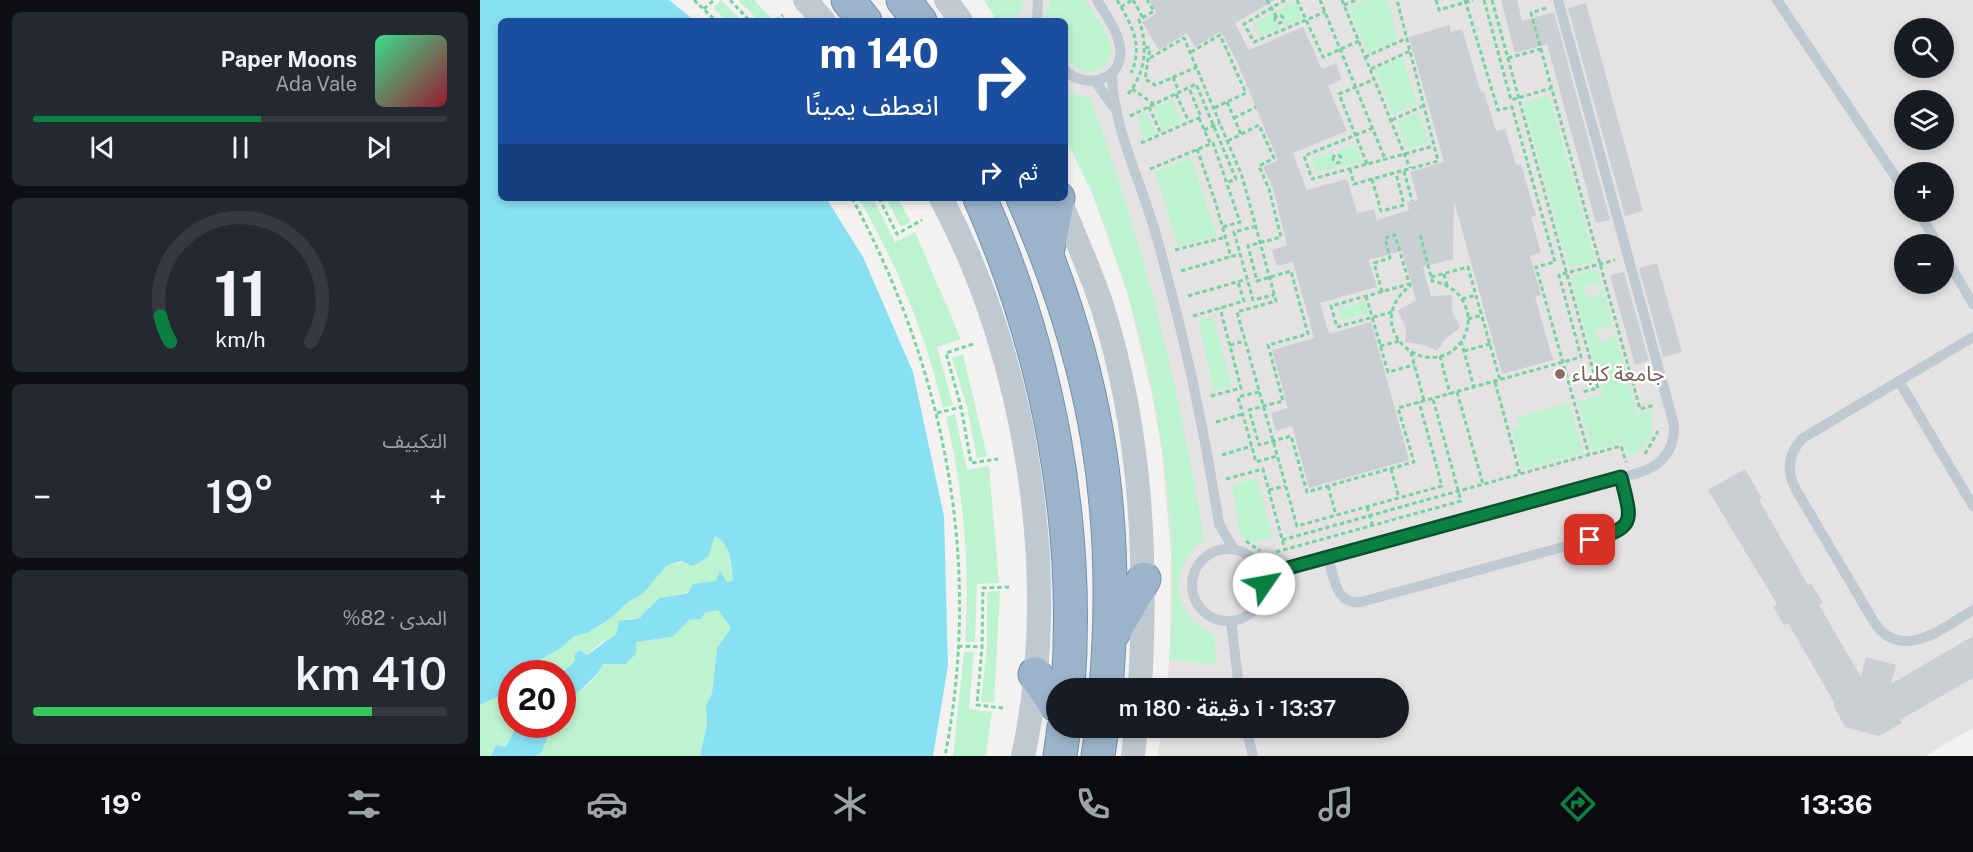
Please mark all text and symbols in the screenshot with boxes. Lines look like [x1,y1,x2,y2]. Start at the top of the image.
map controls [1894,18,1954,294]
button: search [1894,18,1954,78]
text: 140 m [819,28,939,77]
icon: right [960,42,1038,120]
text: Paper Moons [221,46,357,72]
text: Ada Vale [275,72,357,96]
text: انعطف يمينًا [805,89,939,121]
button: layers [1894,90,1954,150]
icon: previous [86,131,119,164]
icon: pause [224,131,257,164]
icon: next [362,131,395,164]
icon: right [974,156,1007,189]
text: ثم [1019,159,1038,185]
button: + [1894,162,1954,222]
button: − [1894,234,1954,294]
text: 11 [213,257,267,330]
text: km/h [215,327,265,352]
place label: جامعة كلباء [1572,361,1665,386]
marker: جامعة كلباء [1553,367,1567,381]
text: التكييف [383,429,447,453]
text: 19° [206,470,274,523]
text: − [33,478,51,516]
text: + [429,478,447,516]
pin [1564,514,1615,565]
icon: arrive [1573,523,1606,556]
position arrow [1232,552,1296,616]
text: المدى · 82% [342,606,447,630]
text: 410 km [295,647,447,700]
speed limit sign: 20 [498,660,576,738]
text: 13:37 · 1 دقيقة · 180 m [1119,695,1336,721]
icon: filters [343,783,385,825]
icon: car [586,783,628,825]
icon: climate [829,783,871,825]
icon: phone [1072,783,1114,825]
icon: music [1315,783,1357,825]
icon: directions [1557,783,1599,825]
text: 19° [100,788,143,820]
text: 13:36 [1800,788,1873,820]

